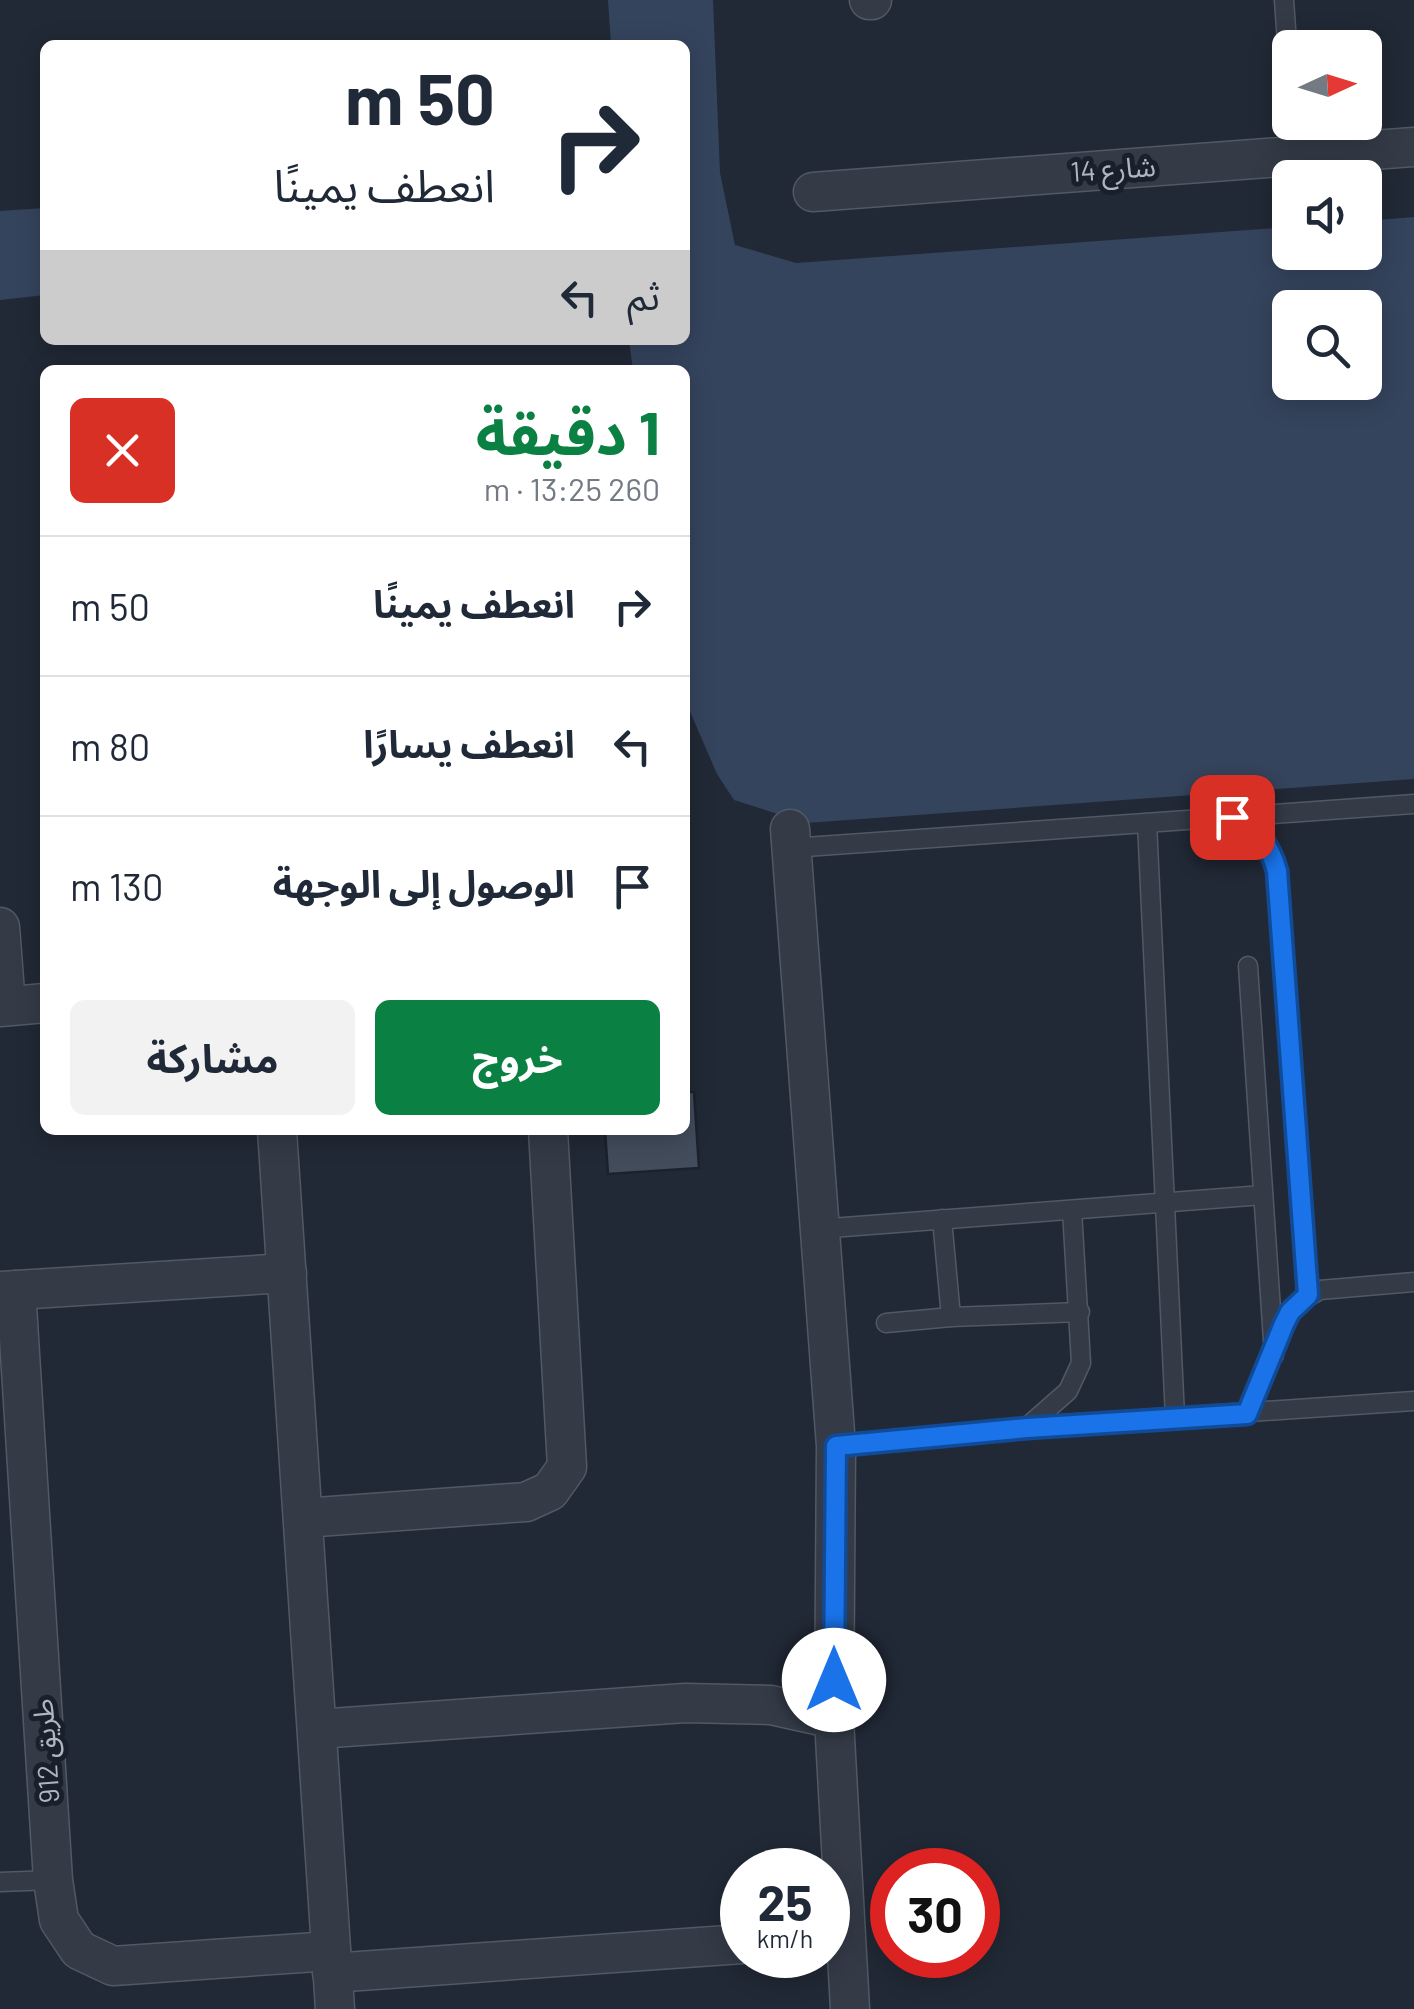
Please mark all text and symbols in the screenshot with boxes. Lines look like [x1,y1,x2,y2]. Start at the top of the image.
north arrow [1272,30,1382,140]
map controls [1272,30,1382,400]
text: 50 m [345,55,495,139]
icon: right [530,80,660,210]
street label: شارع 14 [1069,148,1157,193]
text: انعطف يمينًا [274,157,495,211]
button: sound [1272,160,1382,270]
icon: left [552,270,607,325]
text: ثم [627,272,660,318]
button: search [1272,290,1382,400]
text: 1 دقيقة [476,395,660,467]
button: close [70,398,175,503]
text: 260 m · 13:25 [484,469,660,507]
icon: right [605,579,660,634]
text: انعطف يمينًا [373,580,575,626]
text: 50 m [70,583,150,629]
icon: left [605,719,660,774]
text: انعطف يسارًا [363,720,575,766]
text: 80 m [70,723,150,769]
pin [1190,775,1275,860]
icon: arrive [1205,790,1260,845]
icon: arrive [605,859,660,914]
text: الوصول إلى الوجهة [273,860,575,906]
text: 130 m [70,863,163,909]
button: مشاركة [70,1000,355,1115]
button: خروج [375,1000,660,1115]
position arrow [782,1628,886,1732]
street label: طريق 912 [24,1697,68,1804]
speed limit sign: 30 [870,1848,1000,1978]
text: 25 [758,1871,812,1931]
text: km/h [757,1923,813,1953]

